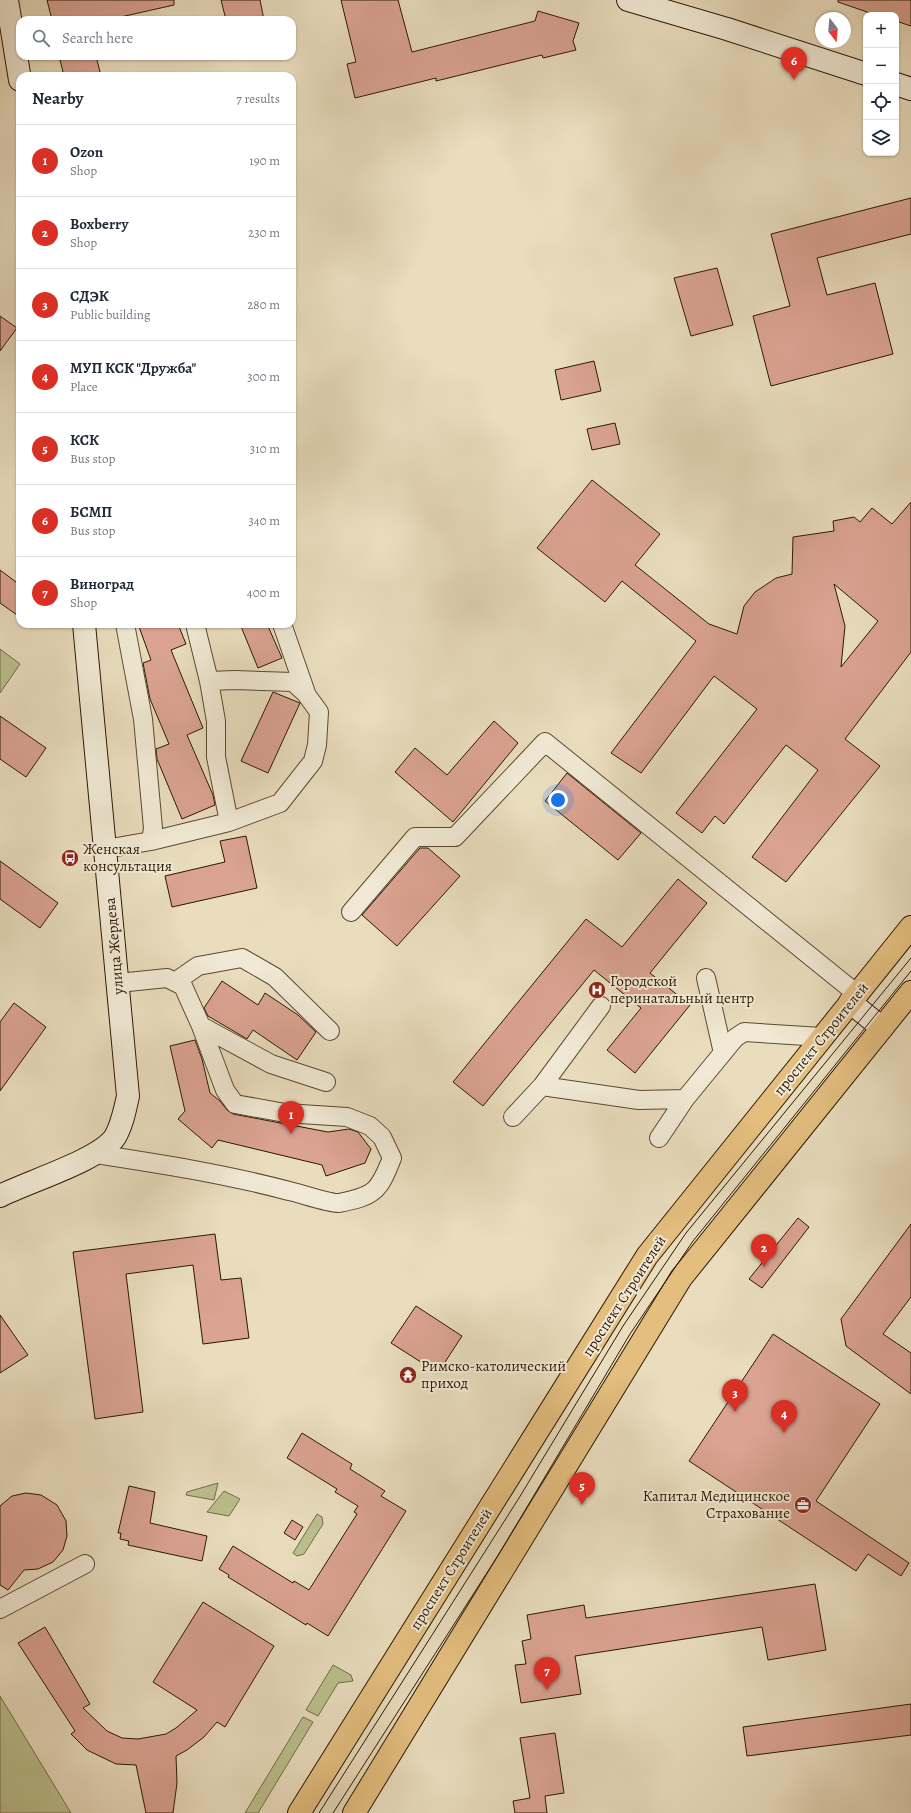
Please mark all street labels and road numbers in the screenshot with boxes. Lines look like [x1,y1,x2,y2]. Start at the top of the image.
street label: улица Жердева [100,896,128,996]
street label: проспект Строителей [769,978,873,1100]
street label: проспект Строителей [577,1232,671,1360]
street label: проспект Строителей [405,1504,497,1634]

